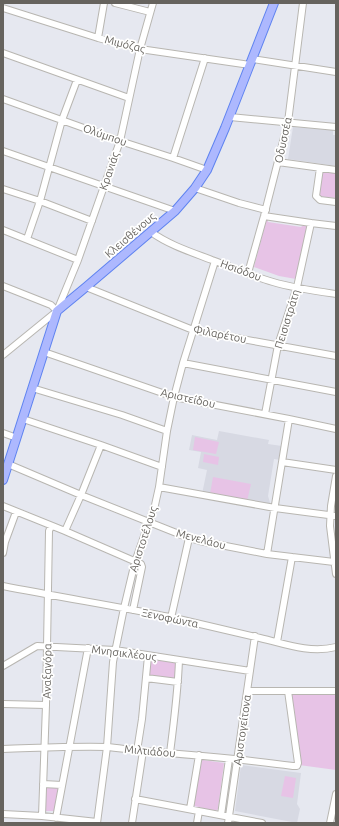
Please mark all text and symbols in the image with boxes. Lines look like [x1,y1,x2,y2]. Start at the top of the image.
street label: Μιμόζας [103,33,147,56]
street label: Οδυσσέα [272,115,294,164]
street label: Ολύμπου [82,122,128,148]
street label: Κρανιάς [97,150,122,192]
street label: Κλεισθένους [102,210,158,261]
street label: Ησιόδου [219,257,263,283]
street label: Πεισιστράτη [272,288,302,350]
street label: Φιλαρέτου [192,323,248,345]
street label: Αριστείδου [159,386,217,410]
street label: Αριστοτέλους [127,505,160,574]
street label: Μενελάου [175,527,227,551]
street label: Ξενοφώντα [140,606,200,630]
street label: Αναξαγόρα [41,643,54,699]
street label: Μνησικλέους [91,643,157,664]
street label: Αριστογείτονα [231,693,253,766]
street label: Μιλτιάδου [124,743,176,759]

